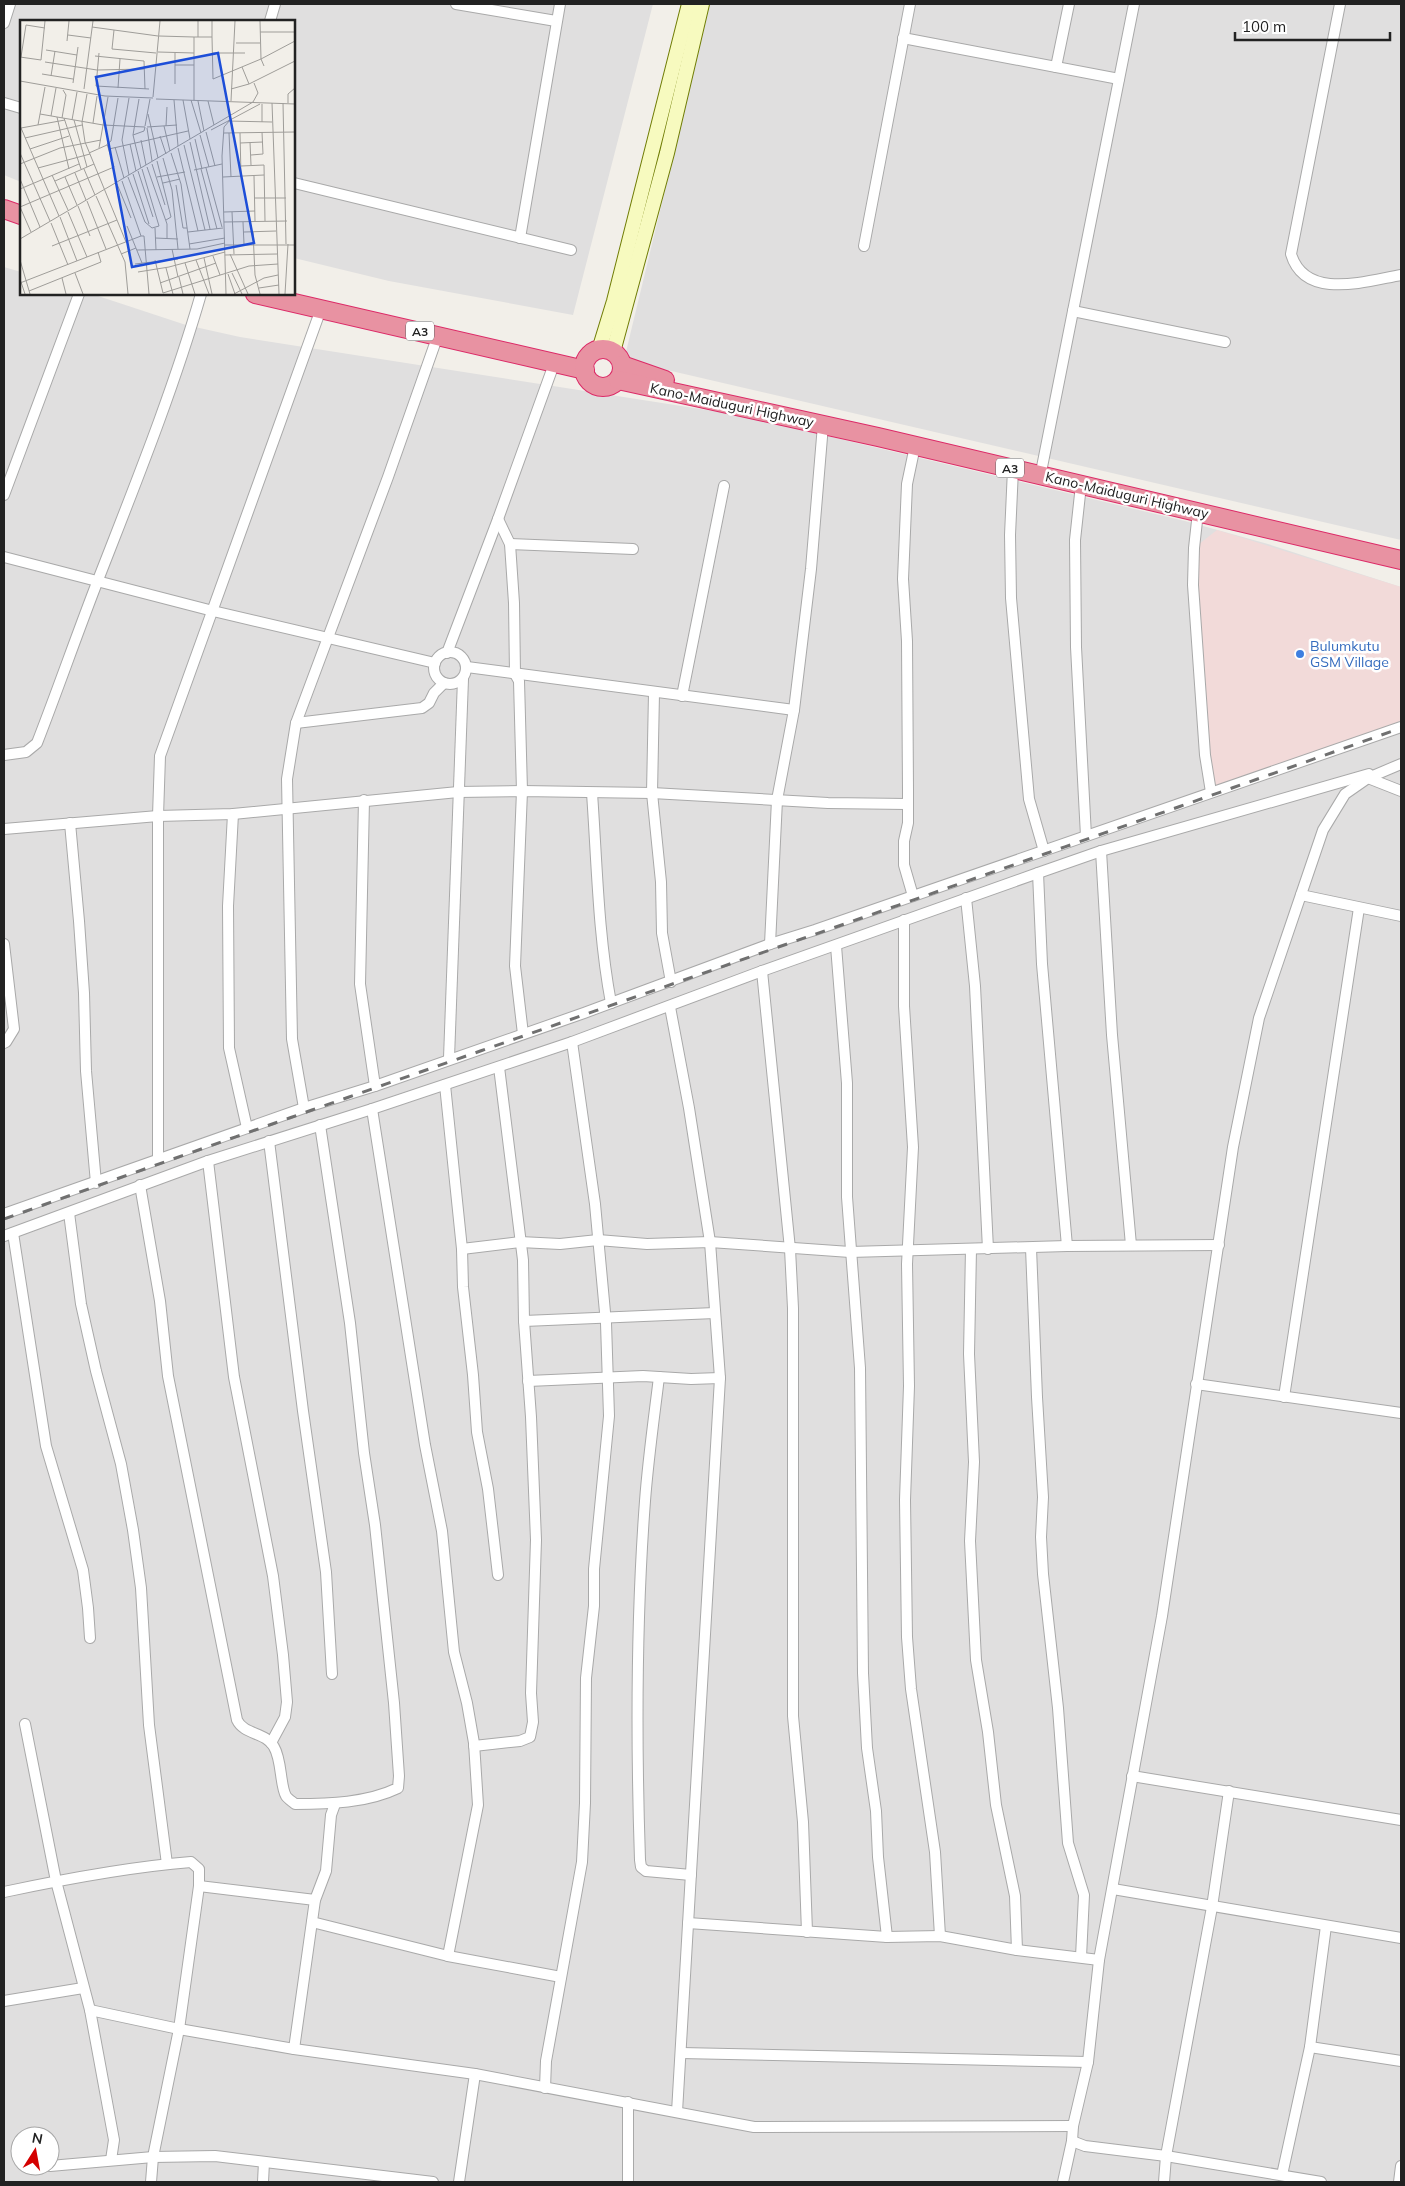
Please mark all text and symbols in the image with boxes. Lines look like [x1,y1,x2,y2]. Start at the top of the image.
scale bar [1235,10,1390,42]
text: 100 m [1242,17,1286,36]
inset map [20,20,295,295]
road number: A3 [406,322,434,341]
street label: Kano-Maiduguri Highway [648,379,816,431]
road number: A3 [996,458,1024,478]
street label: Kano-Maiduguri Highway [1044,467,1211,523]
place label: Bulumkutu GSM Village [1310,637,1389,671]
marker: Bulumkutu GSM Village [1294,648,1306,660]
north arrow [10,2126,60,2176]
text: N [31,2128,44,2148]

